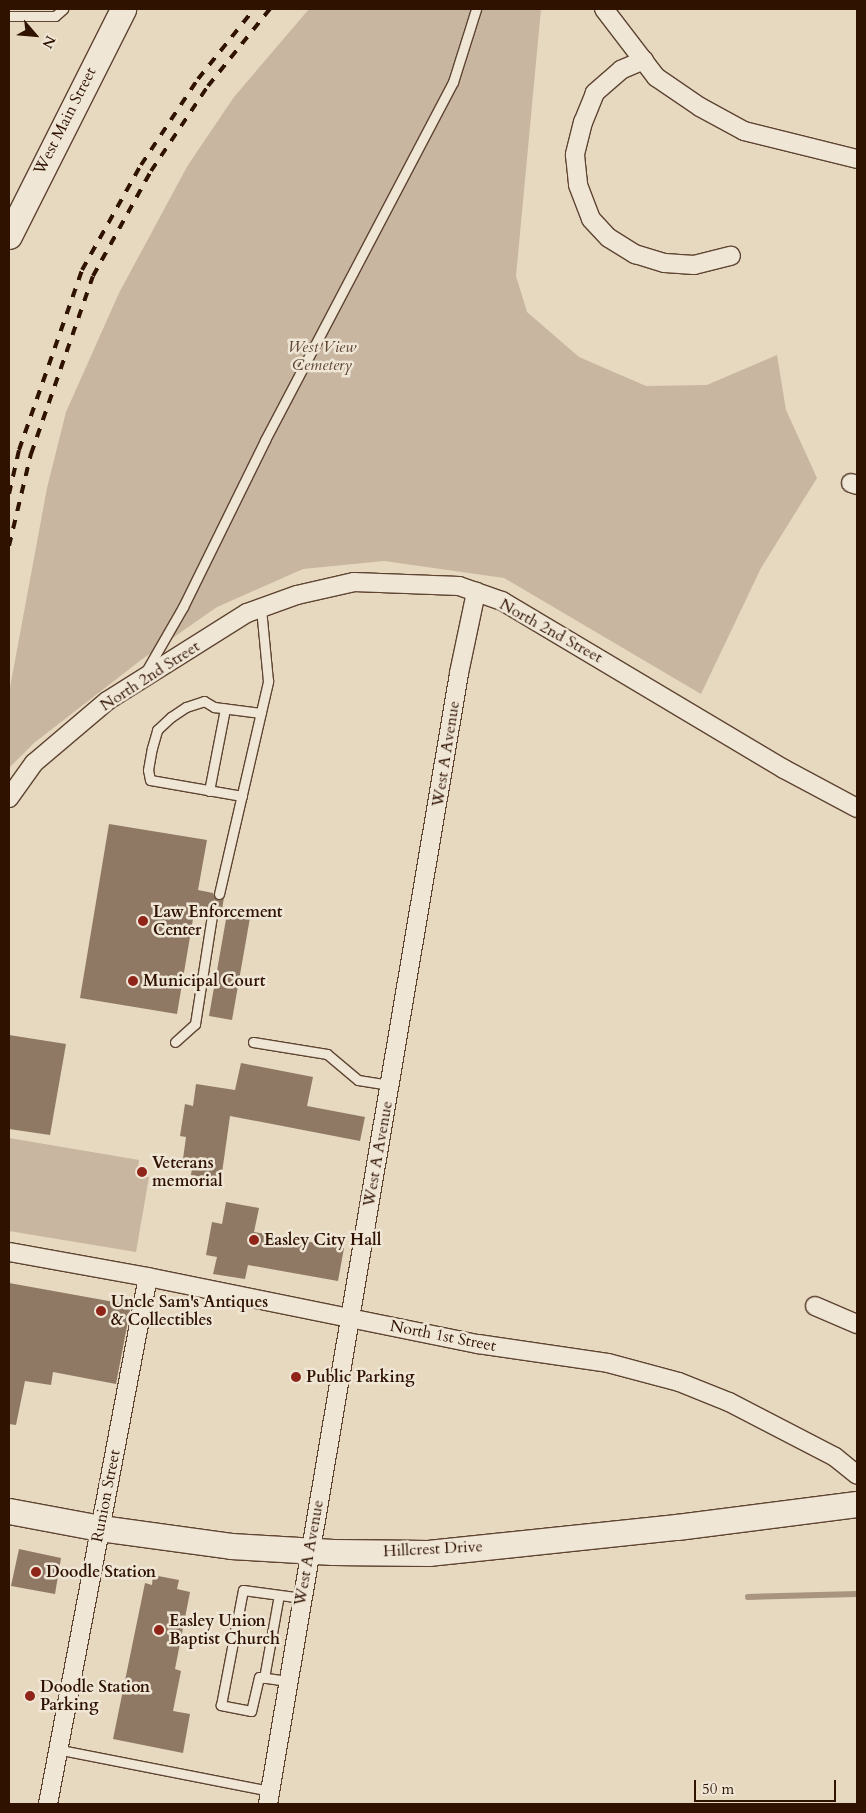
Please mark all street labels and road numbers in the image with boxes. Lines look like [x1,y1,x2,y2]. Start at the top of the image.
street label: West Main Street [30,64,100,178]
street label: North 2nd Street [496,595,606,667]
street label: North 2nd Street [97,637,203,715]
street label: West A Avenue [428,700,464,808]
street label: West A Avenue [359,1100,397,1208]
street label: North 1st Street [388,1316,498,1356]
street label: Runion Street [88,1448,124,1544]
street label: West A Avenue [290,1499,328,1607]
street label: Hillcrest Drive [383,1537,483,1561]

